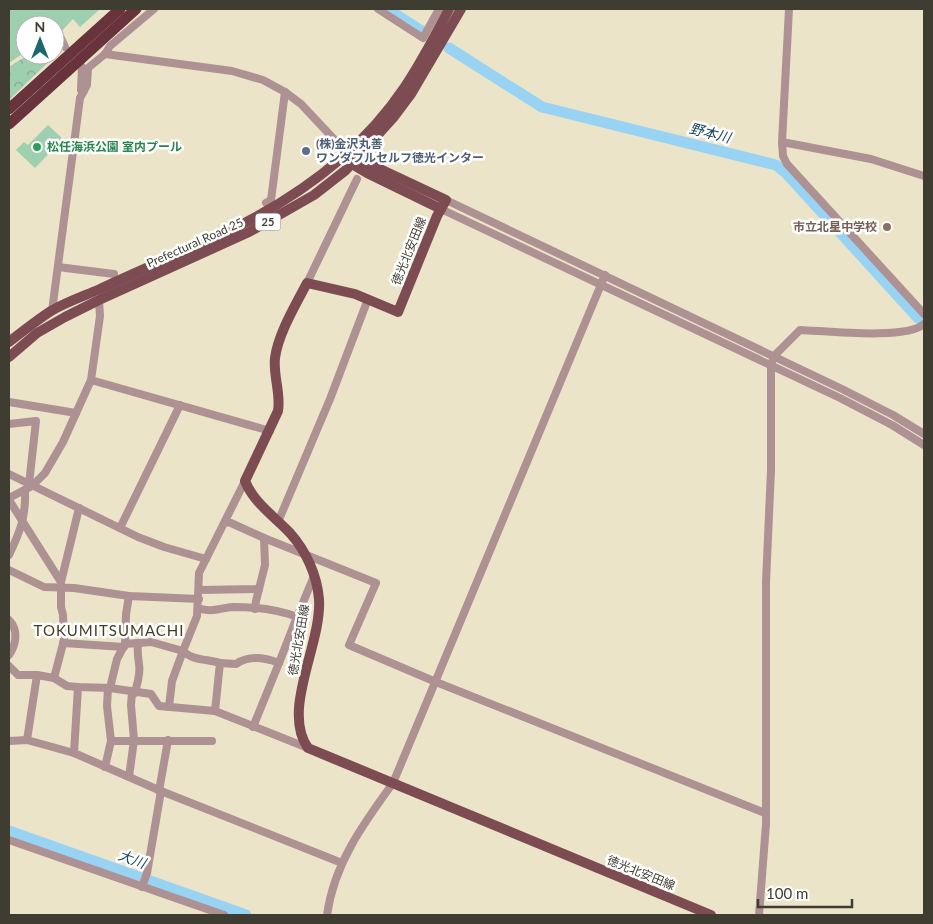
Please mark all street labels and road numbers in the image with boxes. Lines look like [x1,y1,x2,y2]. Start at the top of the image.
road number: 25 [256,213,280,230]
street label: Prefectural Road 25 [144,214,246,271]
street label: 徳光北安田線 [388,215,429,287]
street label: 徳光北安田線 [285,603,312,677]
street label: 徳光北安田線 [605,852,677,893]

